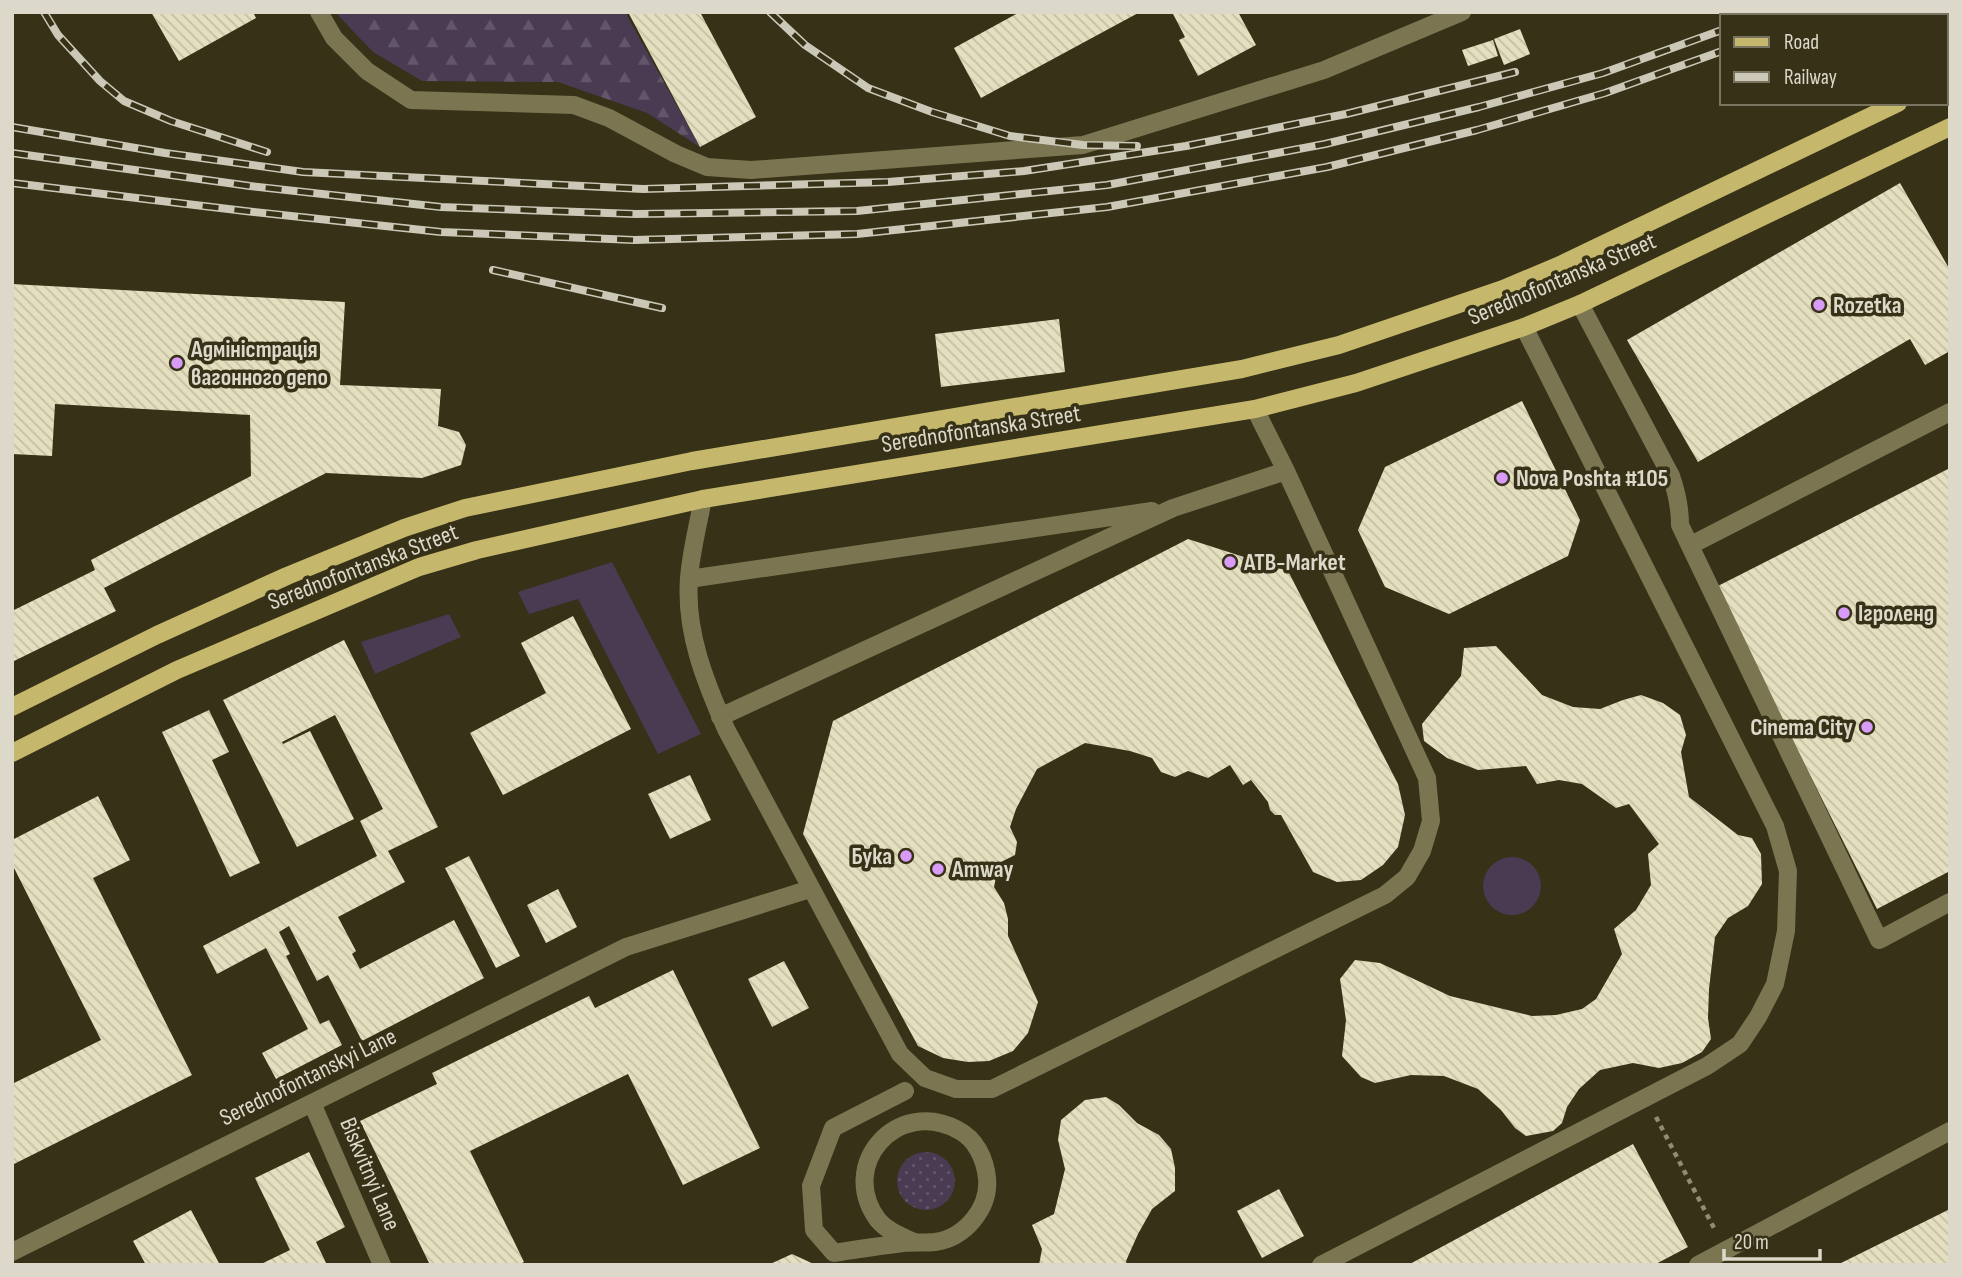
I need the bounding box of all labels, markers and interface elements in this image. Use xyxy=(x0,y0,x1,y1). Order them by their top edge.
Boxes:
legend xyxy=(1720,14,1948,105)
text: Road xyxy=(1784,30,1819,55)
text: Railway xyxy=(1784,65,1837,90)
street label: Serednofontanska Street xyxy=(1464,226,1660,332)
place label: Rozetka xyxy=(1833,291,1902,320)
marker: Rozetka xyxy=(1811,297,1827,313)
place label: Адміністрація вагонного депо xyxy=(190,335,328,392)
marker: Адміністрація вагонного депо xyxy=(169,355,185,371)
street label: Serednofontanska Street xyxy=(879,399,1083,459)
place label: Nova Poshta #105 xyxy=(1516,464,1668,493)
marker: Nova Poshta #105 xyxy=(1494,470,1510,486)
street label: Serednofontanska Street xyxy=(264,517,462,617)
place label: ATB-Market xyxy=(1243,548,1346,577)
marker: ATB-Market xyxy=(1222,554,1238,570)
place label: Ігроленд xyxy=(1858,599,1934,628)
marker: Ігроленд xyxy=(1836,605,1852,621)
place label: Cinema City xyxy=(1750,713,1853,742)
marker: Cinema City xyxy=(1859,719,1875,735)
place label: Бука xyxy=(852,842,892,871)
marker: Бука xyxy=(898,848,914,864)
place label: Amway xyxy=(951,855,1013,884)
marker: Amway xyxy=(930,861,946,877)
street label: Serednofontanskyi Lane xyxy=(215,1022,401,1132)
street label: Biskvitnyi Lane xyxy=(333,1113,407,1235)
scale bar xyxy=(1724,1218,1820,1262)
text: 20 m xyxy=(1734,1230,1769,1255)

